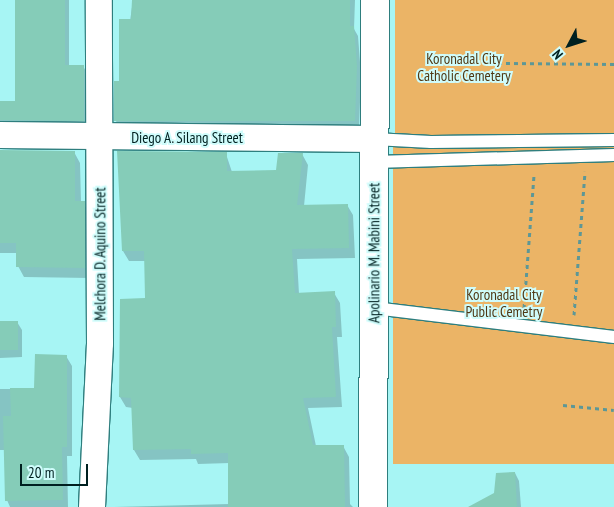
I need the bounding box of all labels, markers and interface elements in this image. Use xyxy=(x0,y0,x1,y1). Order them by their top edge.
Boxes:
north arrow xyxy=(544,20,594,70)
text: N xyxy=(548,46,567,63)
park label: Koronadal City Catholic Cemetery xyxy=(417,49,511,84)
street label: Diego A. Silang Street xyxy=(130,129,244,147)
street label: Apolinario M. Mabini Street xyxy=(365,182,383,324)
street label: Melchora D. Aquino Street xyxy=(91,187,109,321)
park label: Koronadal City Public Cemetry xyxy=(465,285,543,320)
scale bar xyxy=(22,454,90,486)
text: 20 m xyxy=(28,463,54,482)

